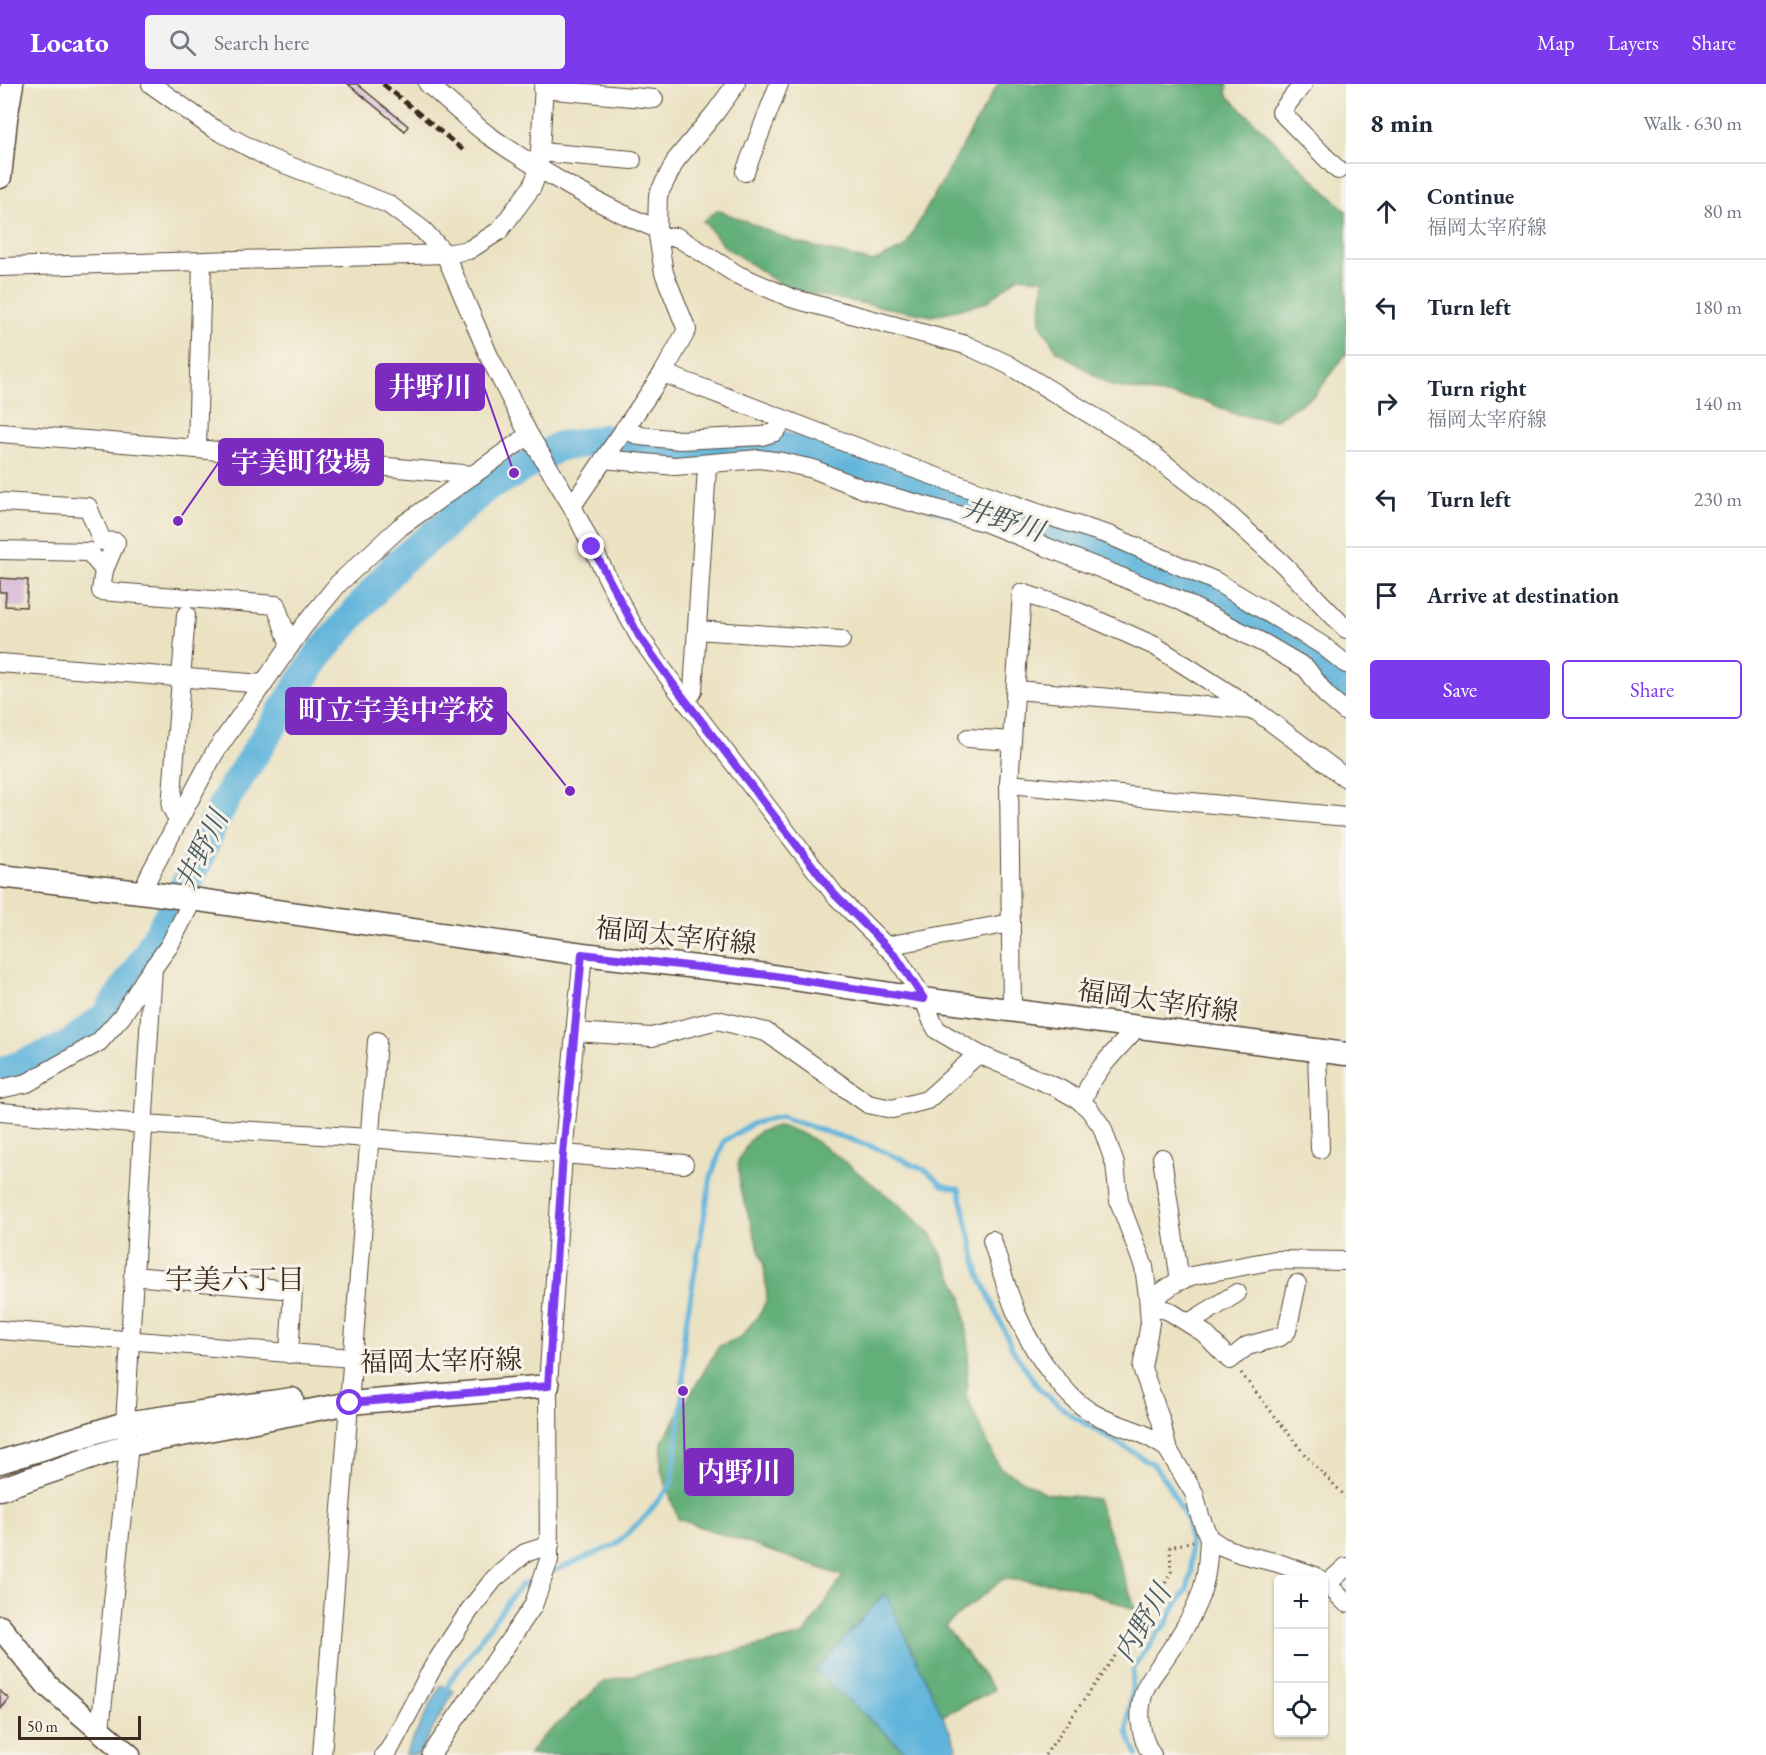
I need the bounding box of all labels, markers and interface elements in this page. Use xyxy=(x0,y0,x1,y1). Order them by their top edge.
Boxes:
search box xyxy=(145,15,565,69)
text: Locato xyxy=(30,24,109,60)
icon: search xyxy=(166,26,199,59)
text: Search here xyxy=(214,28,309,57)
text: Map xyxy=(1537,29,1575,56)
text: Layers xyxy=(1608,29,1659,56)
text: Share xyxy=(1692,29,1736,56)
text: 8 min xyxy=(1370,106,1433,140)
text: Walk · 630 m xyxy=(1643,110,1742,136)
text: Continue xyxy=(1427,182,1514,211)
icon: ahead xyxy=(1370,195,1403,228)
text: 80 m xyxy=(1703,198,1742,224)
text: 福岡太宰府線 xyxy=(1427,214,1547,240)
icon: left xyxy=(1370,291,1403,324)
text: Turn left xyxy=(1427,293,1511,322)
text: 180 m xyxy=(1694,294,1742,320)
callout: 井野川 xyxy=(376,364,484,410)
text: 井野川 xyxy=(388,369,472,405)
text: Turn right xyxy=(1427,374,1526,403)
icon: right xyxy=(1370,387,1403,420)
text: 140 m xyxy=(1694,390,1742,416)
text: 福岡太宰府線 xyxy=(1427,406,1547,432)
callout: 宇美町役場 xyxy=(219,439,383,485)
text: 宇美町役場 xyxy=(231,444,371,480)
icon: left xyxy=(1370,483,1403,516)
text: Turn left xyxy=(1427,485,1511,514)
text: 230 m xyxy=(1694,486,1742,512)
water label: 井野川 xyxy=(957,489,1051,550)
route end xyxy=(578,533,604,559)
icon: arrive xyxy=(1370,579,1403,612)
text: Arrive at destination xyxy=(1427,581,1619,610)
button: Save xyxy=(1370,660,1550,719)
button: Share xyxy=(1562,660,1742,719)
callout: 町立宇美中学校 xyxy=(286,688,506,734)
text: 町立宇美中学校 xyxy=(298,692,494,728)
water label: 井野川 xyxy=(166,802,237,896)
street label: 福岡太宰府線 xyxy=(594,910,758,961)
street label: 福岡太宰府線 xyxy=(1075,972,1241,1029)
district label: 宇美六丁目 xyxy=(165,1261,305,1297)
street label: 福岡太宰府線 xyxy=(360,1342,522,1379)
route start xyxy=(336,1389,362,1415)
callout: 内野川 xyxy=(685,1449,793,1495)
text: 内野川 xyxy=(697,1454,781,1490)
water label: 内野川 xyxy=(1105,1575,1180,1668)
map controls xyxy=(1274,1575,1328,1737)
button: + xyxy=(1274,1575,1328,1629)
button: − xyxy=(1274,1629,1328,1683)
button: locate xyxy=(1274,1683,1328,1737)
scale bar xyxy=(18,1713,141,1740)
text: 50 m xyxy=(27,1716,58,1737)

